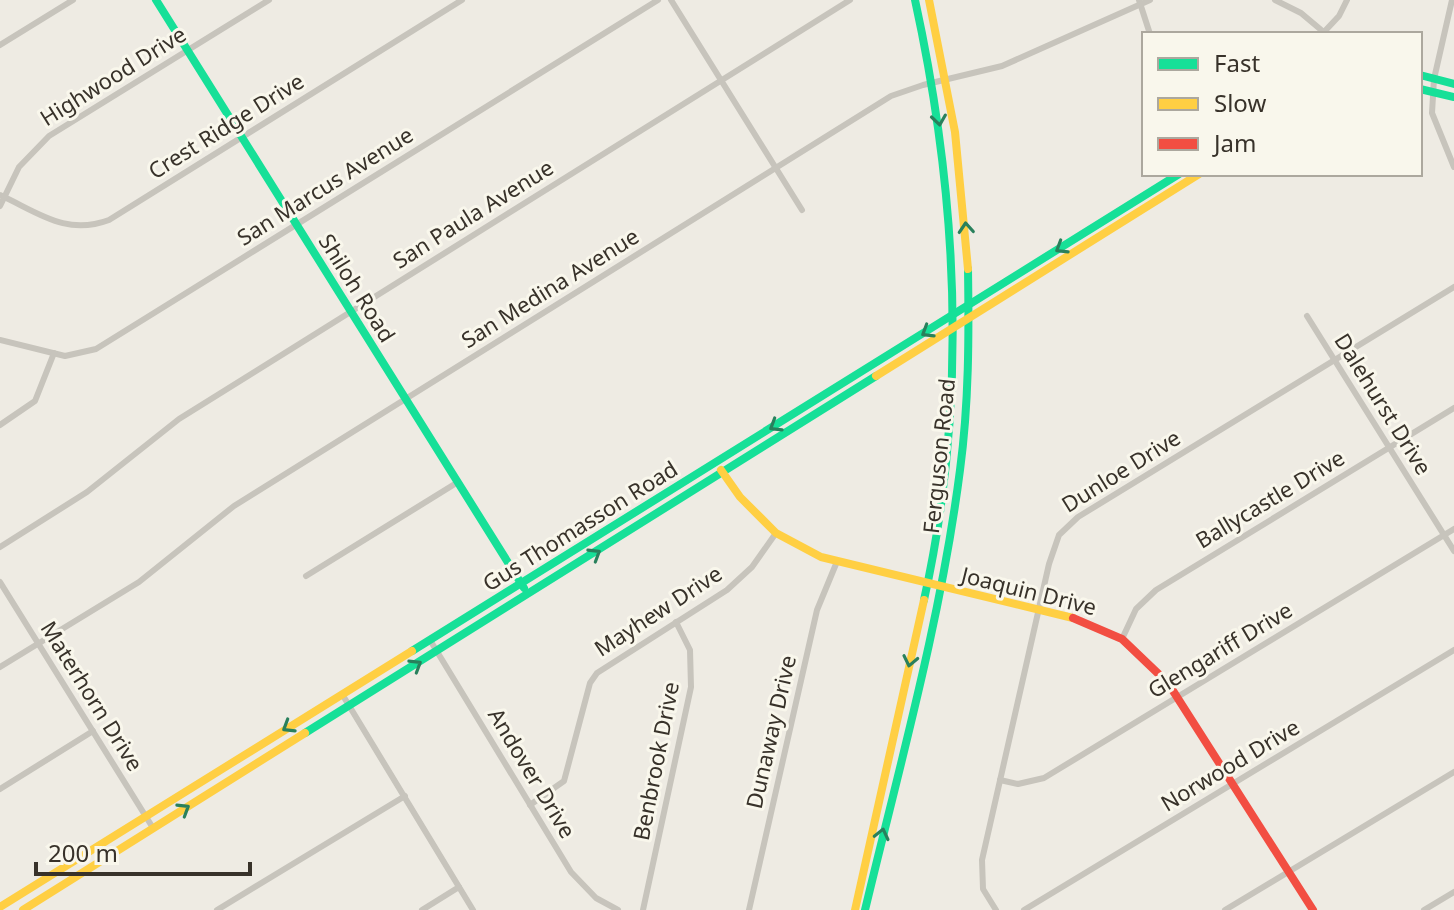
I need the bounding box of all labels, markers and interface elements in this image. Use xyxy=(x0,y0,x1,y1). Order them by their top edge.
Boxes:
street label: Highwood Drive xyxy=(34,18,191,132)
legend xyxy=(1142,32,1422,176)
text: Fast xyxy=(1214,46,1260,79)
street label: Crest Ridge Drive xyxy=(142,65,309,185)
text: Slow xyxy=(1214,86,1266,119)
one-way arrow xyxy=(931,114,948,127)
street label: San Marcus Avenue xyxy=(231,119,418,251)
text: Jam xyxy=(1212,126,1256,159)
street label: San Paula Avenue xyxy=(387,152,558,275)
street label: San Medina Avenue xyxy=(455,220,644,354)
one-way arrow xyxy=(957,221,974,234)
street label: Shiloh Road xyxy=(313,228,403,347)
one-way arrow xyxy=(1056,238,1070,253)
one-way arrow xyxy=(921,322,936,337)
street label: Dalehurst Drive xyxy=(1328,327,1439,480)
street label: Ferguson Road xyxy=(915,377,961,535)
one-way arrow xyxy=(769,416,784,432)
street label: Dunloe Drive xyxy=(1055,422,1186,519)
street label: Ballycastle Drive xyxy=(1189,442,1350,554)
street label: Gus Thomasson Road xyxy=(476,453,683,597)
one-way arrow xyxy=(586,548,601,564)
street label: Mayhew Drive xyxy=(588,558,727,663)
street label: Joaquin Drive xyxy=(957,558,1100,621)
street label: Glengariff Drive xyxy=(1142,594,1297,704)
street label: Materhorn Drive xyxy=(35,615,151,776)
street label: Dunaway Drive xyxy=(738,652,802,811)
one-way arrow xyxy=(902,654,919,667)
one-way arrow xyxy=(407,659,422,675)
street label: Benbrook Drive xyxy=(625,679,685,843)
street label: Andover Drive xyxy=(482,702,584,843)
street label: Norwood Drive xyxy=(1155,711,1304,817)
one-way arrow xyxy=(282,718,297,733)
one-way arrow xyxy=(175,804,190,819)
scale bar xyxy=(36,826,250,876)
one-way arrow xyxy=(873,828,890,841)
text: 200 m xyxy=(48,836,118,869)

